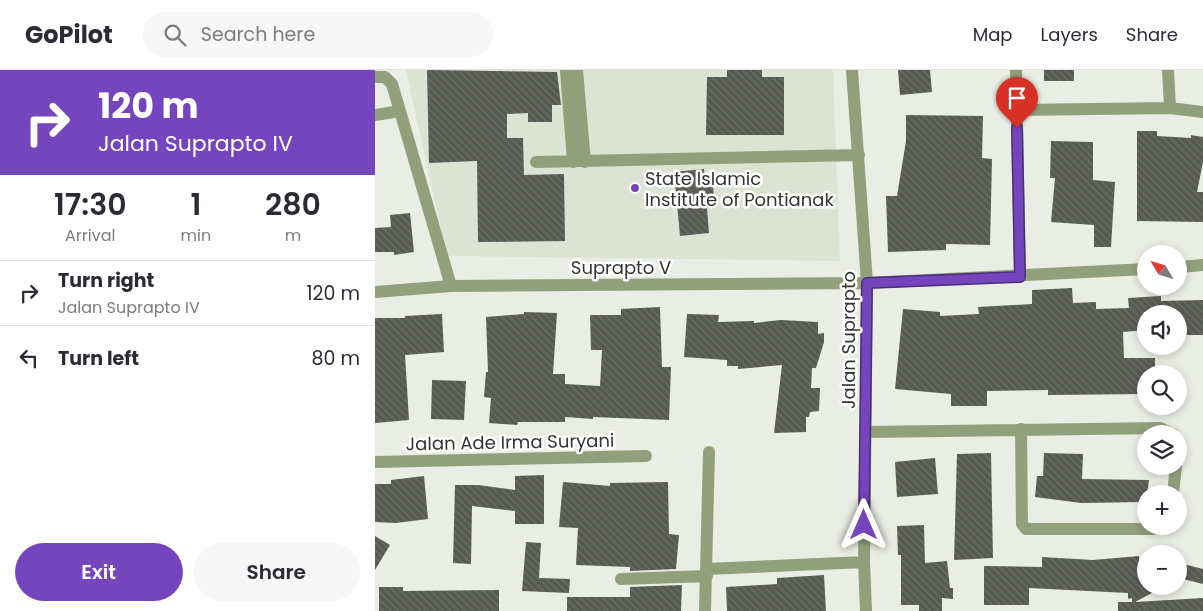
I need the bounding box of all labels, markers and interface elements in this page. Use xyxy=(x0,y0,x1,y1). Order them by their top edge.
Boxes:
search box xyxy=(143,12,493,57)
text: GoPilot xyxy=(25,18,113,51)
icon: search xyxy=(161,21,189,49)
text: Search here xyxy=(201,21,315,48)
text: Map xyxy=(973,22,1013,47)
text: Layers xyxy=(1041,22,1098,47)
text: Share xyxy=(1126,22,1178,47)
pin xyxy=(996,77,1038,128)
text: 120 m xyxy=(98,81,198,130)
icon: arrive xyxy=(1003,84,1031,112)
icon: right xyxy=(15,90,80,155)
text: Jalan Suprapto IV xyxy=(98,128,293,159)
place label: State Islamic Institute of Pontianak xyxy=(645,166,834,212)
marker: State Islamic Institute of Pontianak xyxy=(629,182,641,194)
text: 17:30 xyxy=(54,183,127,226)
text: 1 xyxy=(190,183,201,226)
text: 280 xyxy=(265,183,321,226)
text: Arrival xyxy=(65,224,115,247)
text: min xyxy=(180,224,211,247)
text: m xyxy=(285,224,301,247)
north arrow xyxy=(1137,245,1187,295)
map controls xyxy=(1137,245,1187,595)
street label: Suprapto V xyxy=(571,255,671,280)
text: Turn right xyxy=(58,267,154,294)
street label: Jalan Suprapto xyxy=(836,271,861,409)
icon: right xyxy=(15,279,43,307)
text: 120 m xyxy=(306,280,360,307)
text: Jalan Suprapto IV xyxy=(58,296,200,319)
button: sound xyxy=(1137,305,1187,355)
icon: left xyxy=(15,344,43,372)
text: Turn left xyxy=(58,345,139,372)
text: 80 m xyxy=(311,345,360,372)
button: search xyxy=(1137,365,1187,415)
button: layers xyxy=(1137,425,1187,475)
street label: Jalan Ade Irma Suryani xyxy=(405,428,615,456)
button: + xyxy=(1137,485,1187,535)
position arrow xyxy=(837,498,889,550)
button: Exit xyxy=(15,543,183,601)
button: Share xyxy=(193,543,360,601)
button: − xyxy=(1137,545,1187,595)

